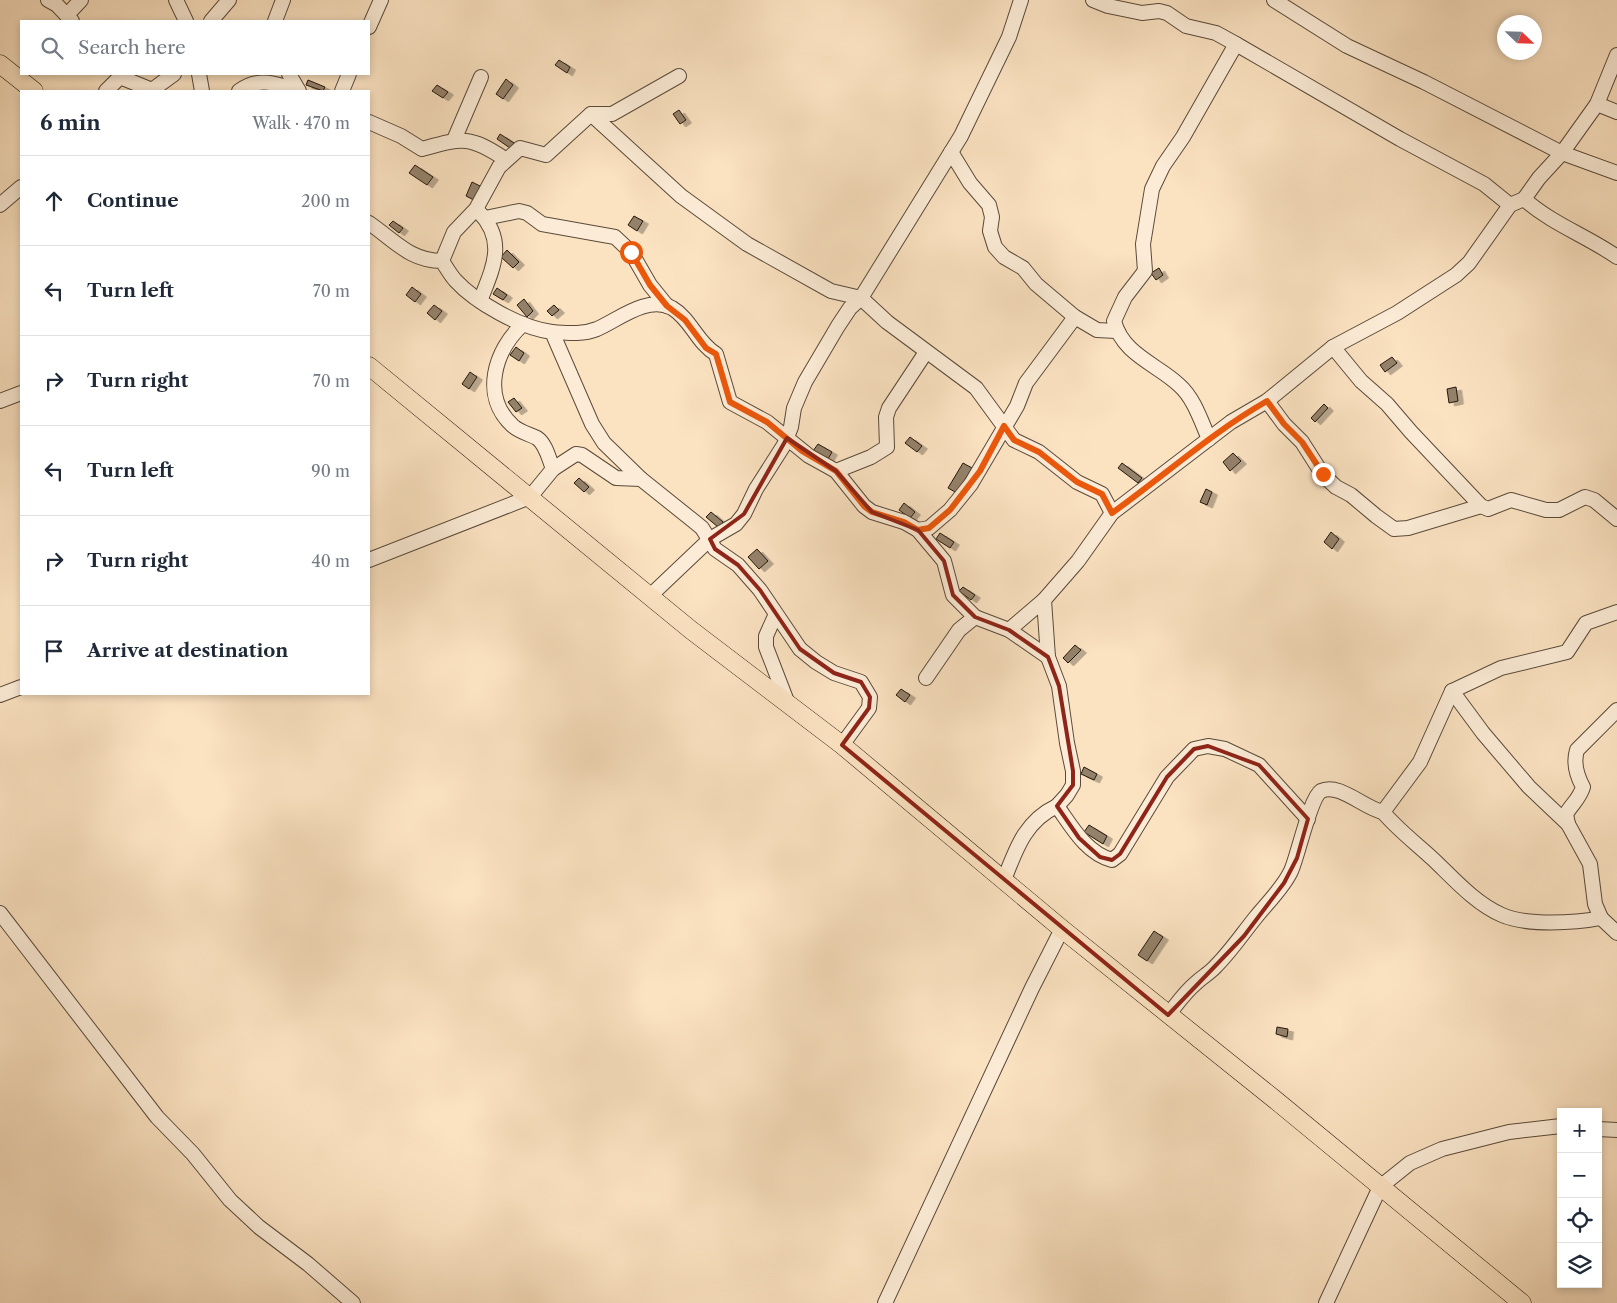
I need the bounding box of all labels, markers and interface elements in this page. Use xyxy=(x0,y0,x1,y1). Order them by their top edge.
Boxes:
north arrow xyxy=(1497,15,1542,60)
search box xyxy=(20,20,370,75)
icon: search xyxy=(38,34,66,62)
text: Search here xyxy=(78,36,186,59)
text: 6 min xyxy=(40,110,101,135)
text: Walk · 470 m xyxy=(252,113,350,133)
icon: ahead xyxy=(40,187,68,215)
text: Continue xyxy=(87,189,179,212)
text: 200 m xyxy=(301,191,350,211)
route start xyxy=(620,241,643,264)
icon: left xyxy=(40,277,68,305)
text: Turn left xyxy=(87,279,174,302)
text: 70 m xyxy=(313,281,350,301)
icon: right xyxy=(40,367,68,395)
text: Turn right xyxy=(87,369,188,392)
text: 70 m xyxy=(313,371,350,391)
icon: left xyxy=(40,457,68,485)
text: Turn left xyxy=(87,459,174,482)
text: 90 m xyxy=(311,461,350,481)
route end xyxy=(1312,463,1335,486)
icon: right xyxy=(40,547,68,575)
text: Turn right xyxy=(87,549,188,572)
text: 40 m xyxy=(311,551,350,571)
icon: arrive xyxy=(40,637,68,665)
text: Arrive at destination xyxy=(87,639,288,662)
map controls xyxy=(1557,1108,1602,1288)
button: + xyxy=(1557,1108,1602,1153)
button: − xyxy=(1557,1153,1602,1198)
button: locate xyxy=(1557,1198,1602,1243)
button: layers xyxy=(1557,1243,1602,1288)

